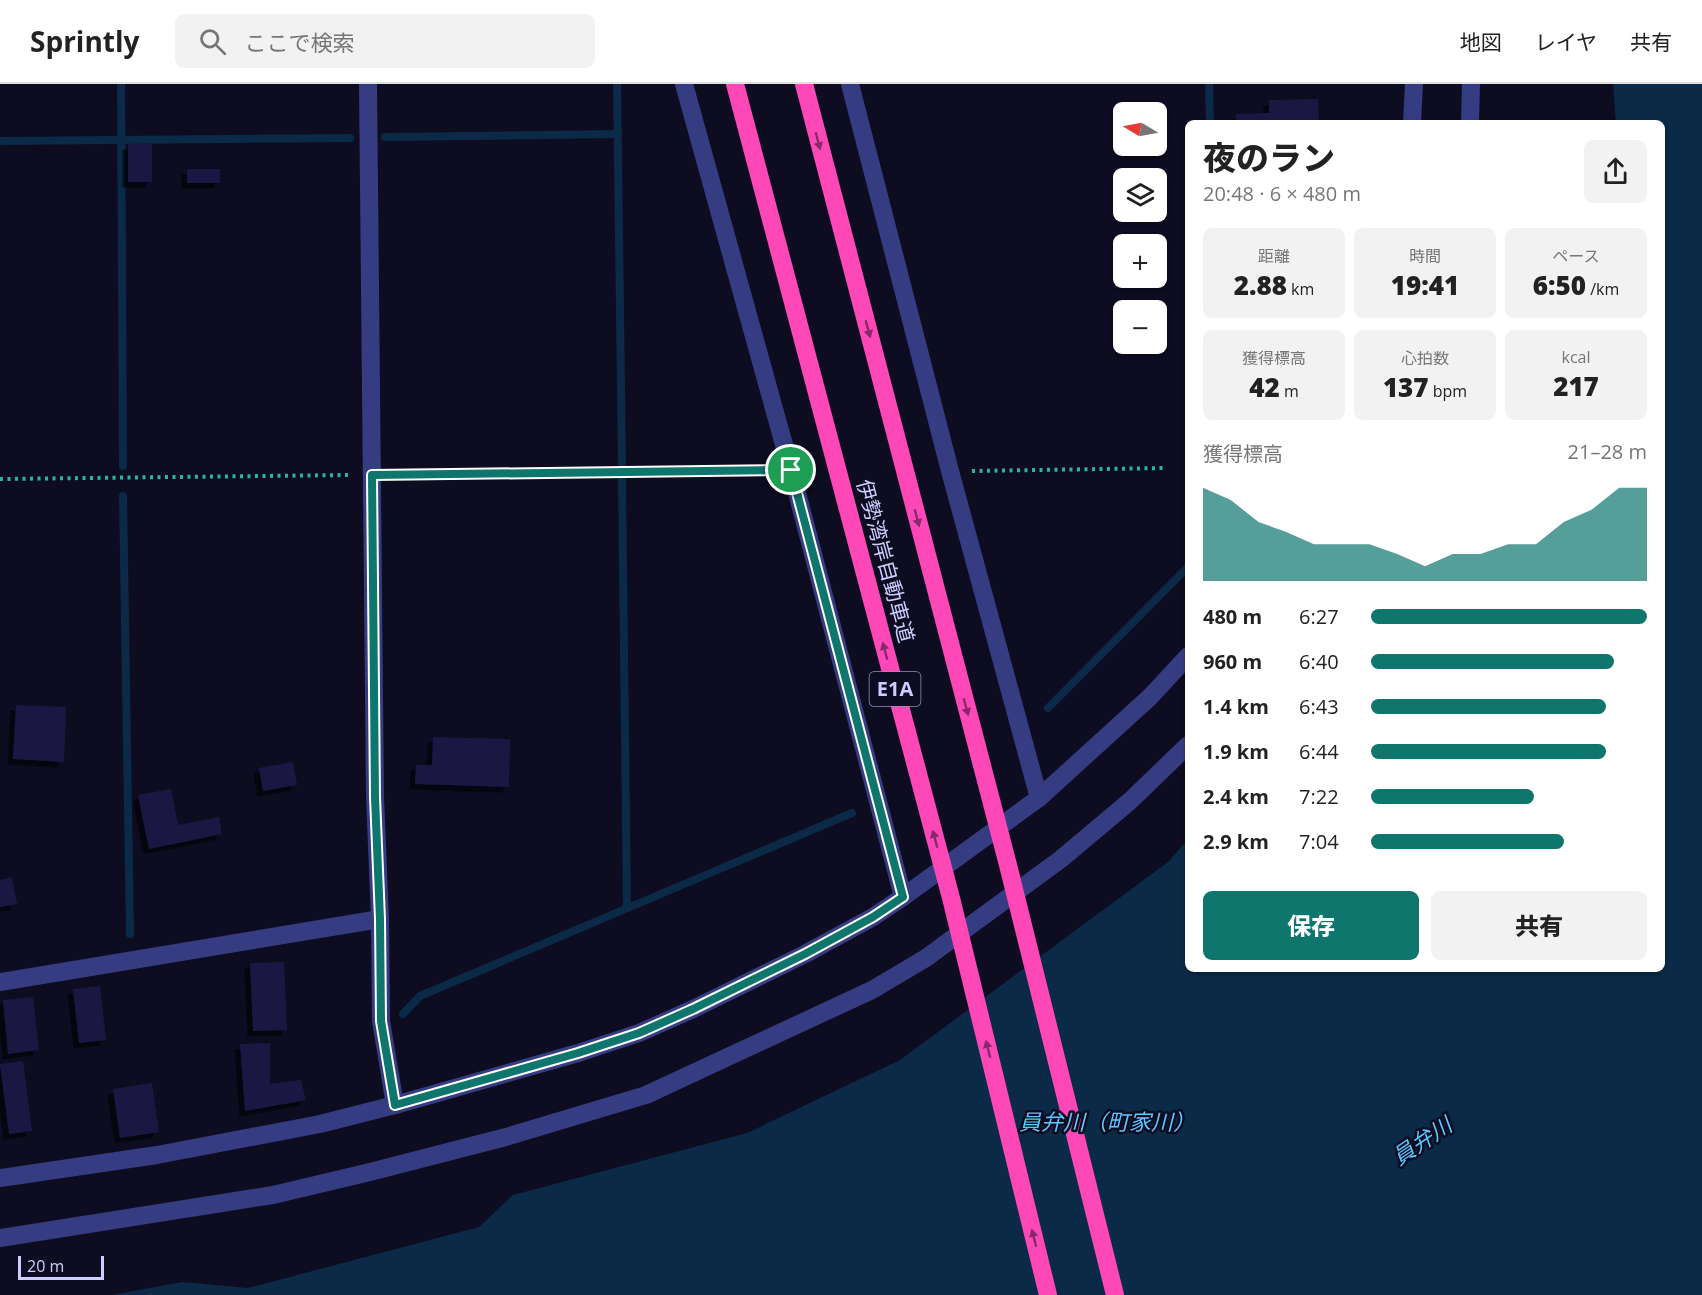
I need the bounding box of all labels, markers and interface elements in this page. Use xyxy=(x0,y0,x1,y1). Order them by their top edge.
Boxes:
search box xyxy=(175,14,595,68)
text: Sprintly xyxy=(30,22,139,60)
icon: search xyxy=(196,25,229,58)
text: ここで検索 xyxy=(244,27,354,57)
text: 地図 xyxy=(1460,28,1502,56)
text: レイヤ xyxy=(1535,28,1597,56)
text: 共有 xyxy=(1630,28,1672,56)
north arrow xyxy=(1113,102,1167,156)
map controls xyxy=(1113,102,1167,354)
one-way arrow xyxy=(814,131,824,150)
text: 夜のラン xyxy=(1203,135,1335,180)
button: share xyxy=(1584,140,1647,203)
button: layers xyxy=(1113,168,1167,222)
text: 20:48 · 6 × 480 m xyxy=(1203,180,1361,207)
button: + xyxy=(1113,234,1167,288)
text: 距離 xyxy=(1258,245,1290,267)
text: 時間 xyxy=(1409,245,1441,267)
text: ペース xyxy=(1552,245,1600,267)
text: 2.88 xyxy=(1234,267,1287,303)
text: 19:41 xyxy=(1391,267,1459,303)
text: 6:50 xyxy=(1533,267,1586,303)
text: km xyxy=(1287,278,1314,300)
text: /km xyxy=(1586,278,1619,300)
button: − xyxy=(1113,300,1167,354)
one-way arrow xyxy=(863,320,873,338)
text: kcal xyxy=(1562,346,1591,368)
text: 獲得標高 xyxy=(1242,347,1306,369)
text: 心拍数 xyxy=(1401,347,1449,369)
text: 217 xyxy=(1553,368,1599,404)
text: 42 xyxy=(1249,369,1280,405)
text: 137 xyxy=(1383,369,1429,405)
text: m xyxy=(1280,380,1299,402)
text: bpm xyxy=(1429,380,1467,402)
text: 21–28 m xyxy=(1568,438,1647,465)
text: 獲得標高 xyxy=(1203,440,1283,467)
pin xyxy=(765,444,816,495)
icon: arrive xyxy=(774,453,807,486)
street label: 伊勢湾岸自動車道 xyxy=(851,476,921,646)
one-way arrow xyxy=(913,509,922,527)
text: 480 m xyxy=(1203,603,1262,630)
text: 6:27 xyxy=(1299,603,1339,630)
one-way arrow xyxy=(880,642,890,660)
text: 960 m xyxy=(1203,648,1262,675)
text: 6:40 xyxy=(1299,648,1339,675)
road number: E1A xyxy=(870,672,920,706)
text: 1.4 km xyxy=(1203,693,1269,720)
text: 6:43 xyxy=(1299,693,1339,720)
one-way arrow xyxy=(962,697,972,716)
text: 1.9 km xyxy=(1203,738,1269,765)
text: 6:44 xyxy=(1299,738,1339,765)
text: 2.4 km xyxy=(1203,783,1269,810)
text: 7:22 xyxy=(1299,783,1339,810)
text: 2.9 km xyxy=(1203,828,1269,855)
text: 7:04 xyxy=(1299,828,1339,855)
one-way arrow xyxy=(930,830,939,848)
button: 保存 xyxy=(1203,891,1419,960)
button: 共有 xyxy=(1431,891,1647,960)
one-way arrow xyxy=(982,1040,992,1058)
water label: 員弁川（町家川） xyxy=(1019,1106,1195,1136)
water label: 員弁川 xyxy=(1386,1108,1459,1171)
one-way arrow xyxy=(1029,1229,1039,1247)
scale bar xyxy=(18,1253,104,1280)
text: 20 m xyxy=(27,1255,64,1277)

